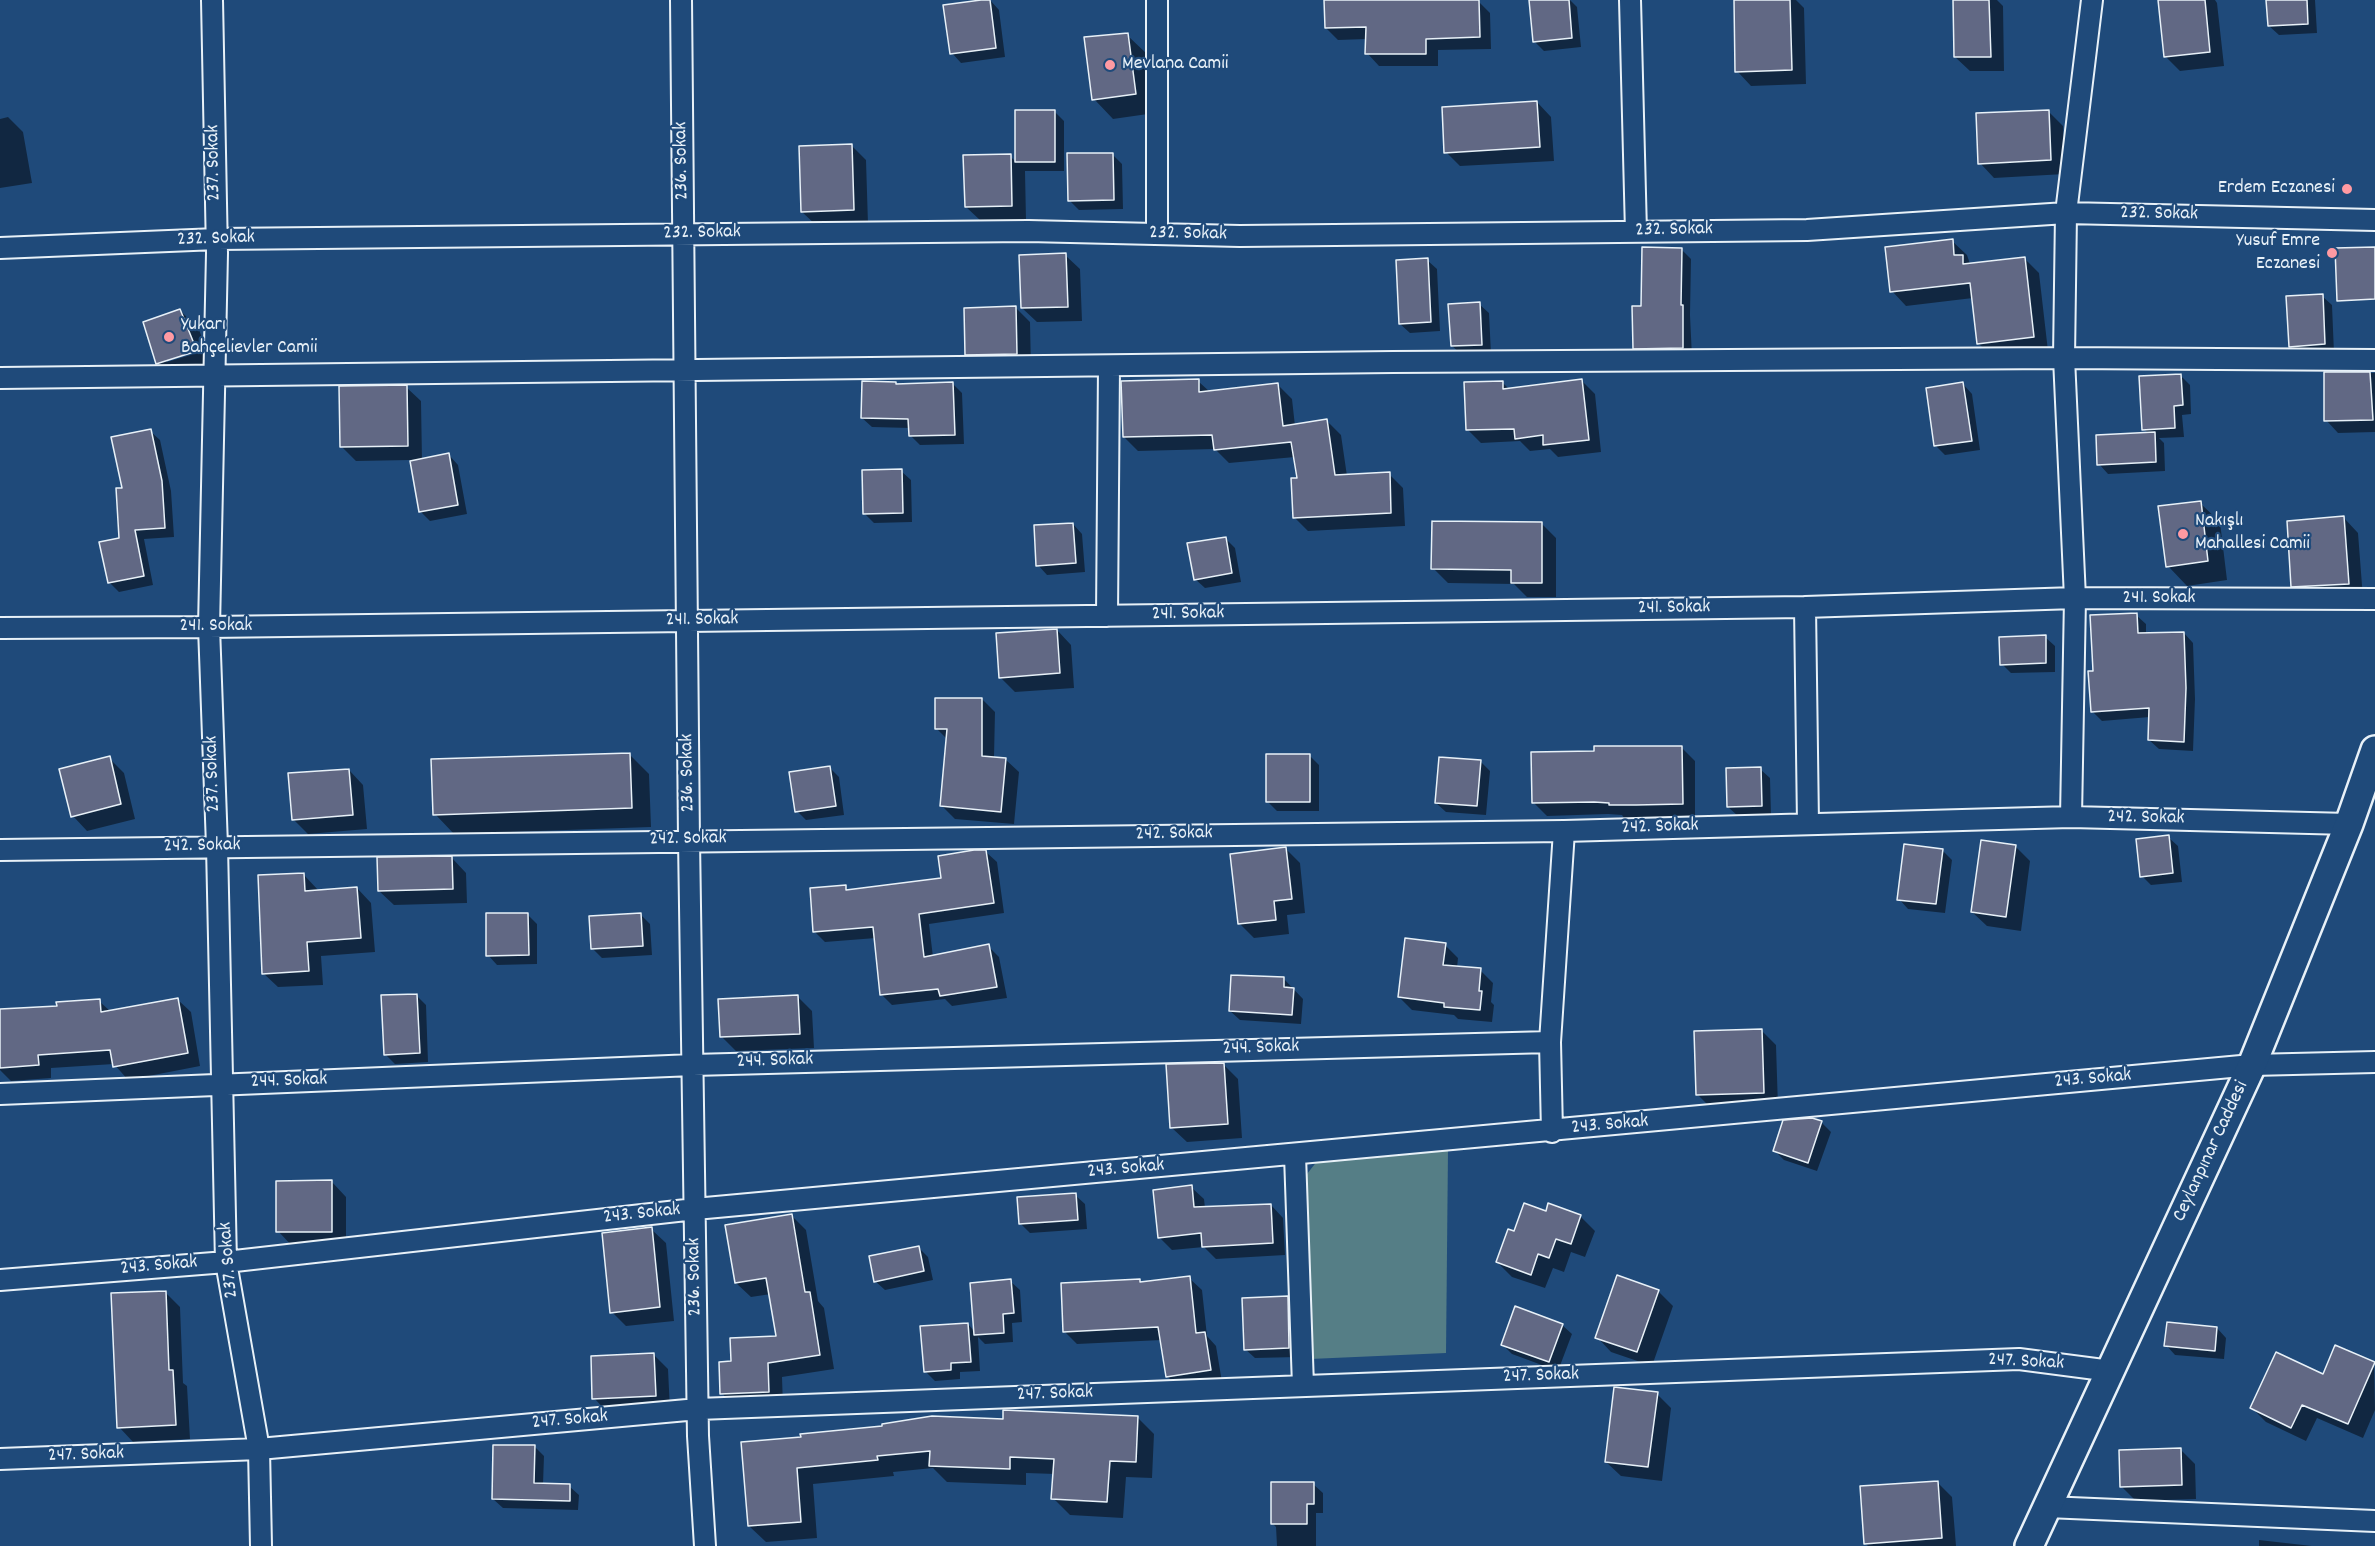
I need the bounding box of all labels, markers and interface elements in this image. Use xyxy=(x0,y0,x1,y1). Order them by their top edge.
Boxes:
place label: Mevlana Camii xyxy=(1122,53,1229,77)
marker: Mevlana Camii xyxy=(1103,58,1117,72)
street label: 236. Sokak xyxy=(670,121,696,201)
street label: 237. Sokak xyxy=(202,124,228,202)
place label: Erdem Eczanesi xyxy=(2218,177,2335,201)
marker: Erdem Eczanesi xyxy=(2340,182,2354,196)
street label: 232. Sokak xyxy=(2120,202,2198,228)
street label: 232. Sokak xyxy=(1635,218,1713,244)
street label: 232. Sokak xyxy=(663,221,741,247)
street label: 232. Sokak xyxy=(1149,222,1227,248)
street label: 232. Sokak xyxy=(177,227,255,253)
place label: Yusuf Emre Eczanesi xyxy=(2236,230,2320,277)
marker: Yusuf Emre Eczanesi xyxy=(2325,246,2339,260)
place label: Yukarı Bahçelievler Camii xyxy=(181,314,317,361)
marker: Yukarı Bahçelievler Camii xyxy=(162,330,176,344)
place label: Nakışlı Mahallesi Camii xyxy=(2195,510,2310,557)
marker: Nakışlı Mahallesi Camii xyxy=(2176,527,2190,541)
street label: 241. Sokak xyxy=(2123,587,2195,611)
street label: 241. Sokak xyxy=(1637,596,1711,622)
street label: 241. Sokak xyxy=(1151,602,1225,628)
street label: 241. Sokak xyxy=(665,608,739,634)
street label: 241. Sokak xyxy=(180,615,252,639)
street label: 236. Sokak xyxy=(676,733,702,813)
street label: 237. Sokak xyxy=(201,735,227,813)
street label: 242. Sokak xyxy=(2107,806,2185,832)
street label: 242. Sokak xyxy=(1621,815,1699,841)
street label: 242. Sokak xyxy=(1135,822,1213,848)
street label: 242. Sokak xyxy=(649,827,727,853)
street label: 242. Sokak xyxy=(163,834,241,860)
street label: 244. Sokak xyxy=(1222,1036,1300,1062)
street label: 244. Sokak xyxy=(736,1049,814,1075)
street label: 243. Sokak xyxy=(2053,1065,2133,1095)
street label: 244. Sokak xyxy=(250,1069,328,1095)
street label: Ceylanpınar Caddesi xyxy=(2169,1078,2255,1226)
street label: 243. Sokak xyxy=(1570,1111,1650,1141)
street label: 243. Sokak xyxy=(1086,1155,1166,1185)
street label: 243. Sokak xyxy=(602,1199,682,1231)
street label: 237. Sokak xyxy=(215,1221,245,1299)
street label: 236. Sokak xyxy=(683,1237,709,1317)
street label: 243. Sokak xyxy=(119,1252,199,1282)
street label: 247. Sokak xyxy=(1987,1349,2065,1377)
street label: 247. Sokak xyxy=(1503,1364,1579,1390)
street label: 247. Sokak xyxy=(1017,1382,1093,1408)
street label: 247. Sokak xyxy=(531,1406,609,1436)
street label: 247. Sokak xyxy=(48,1443,124,1469)

